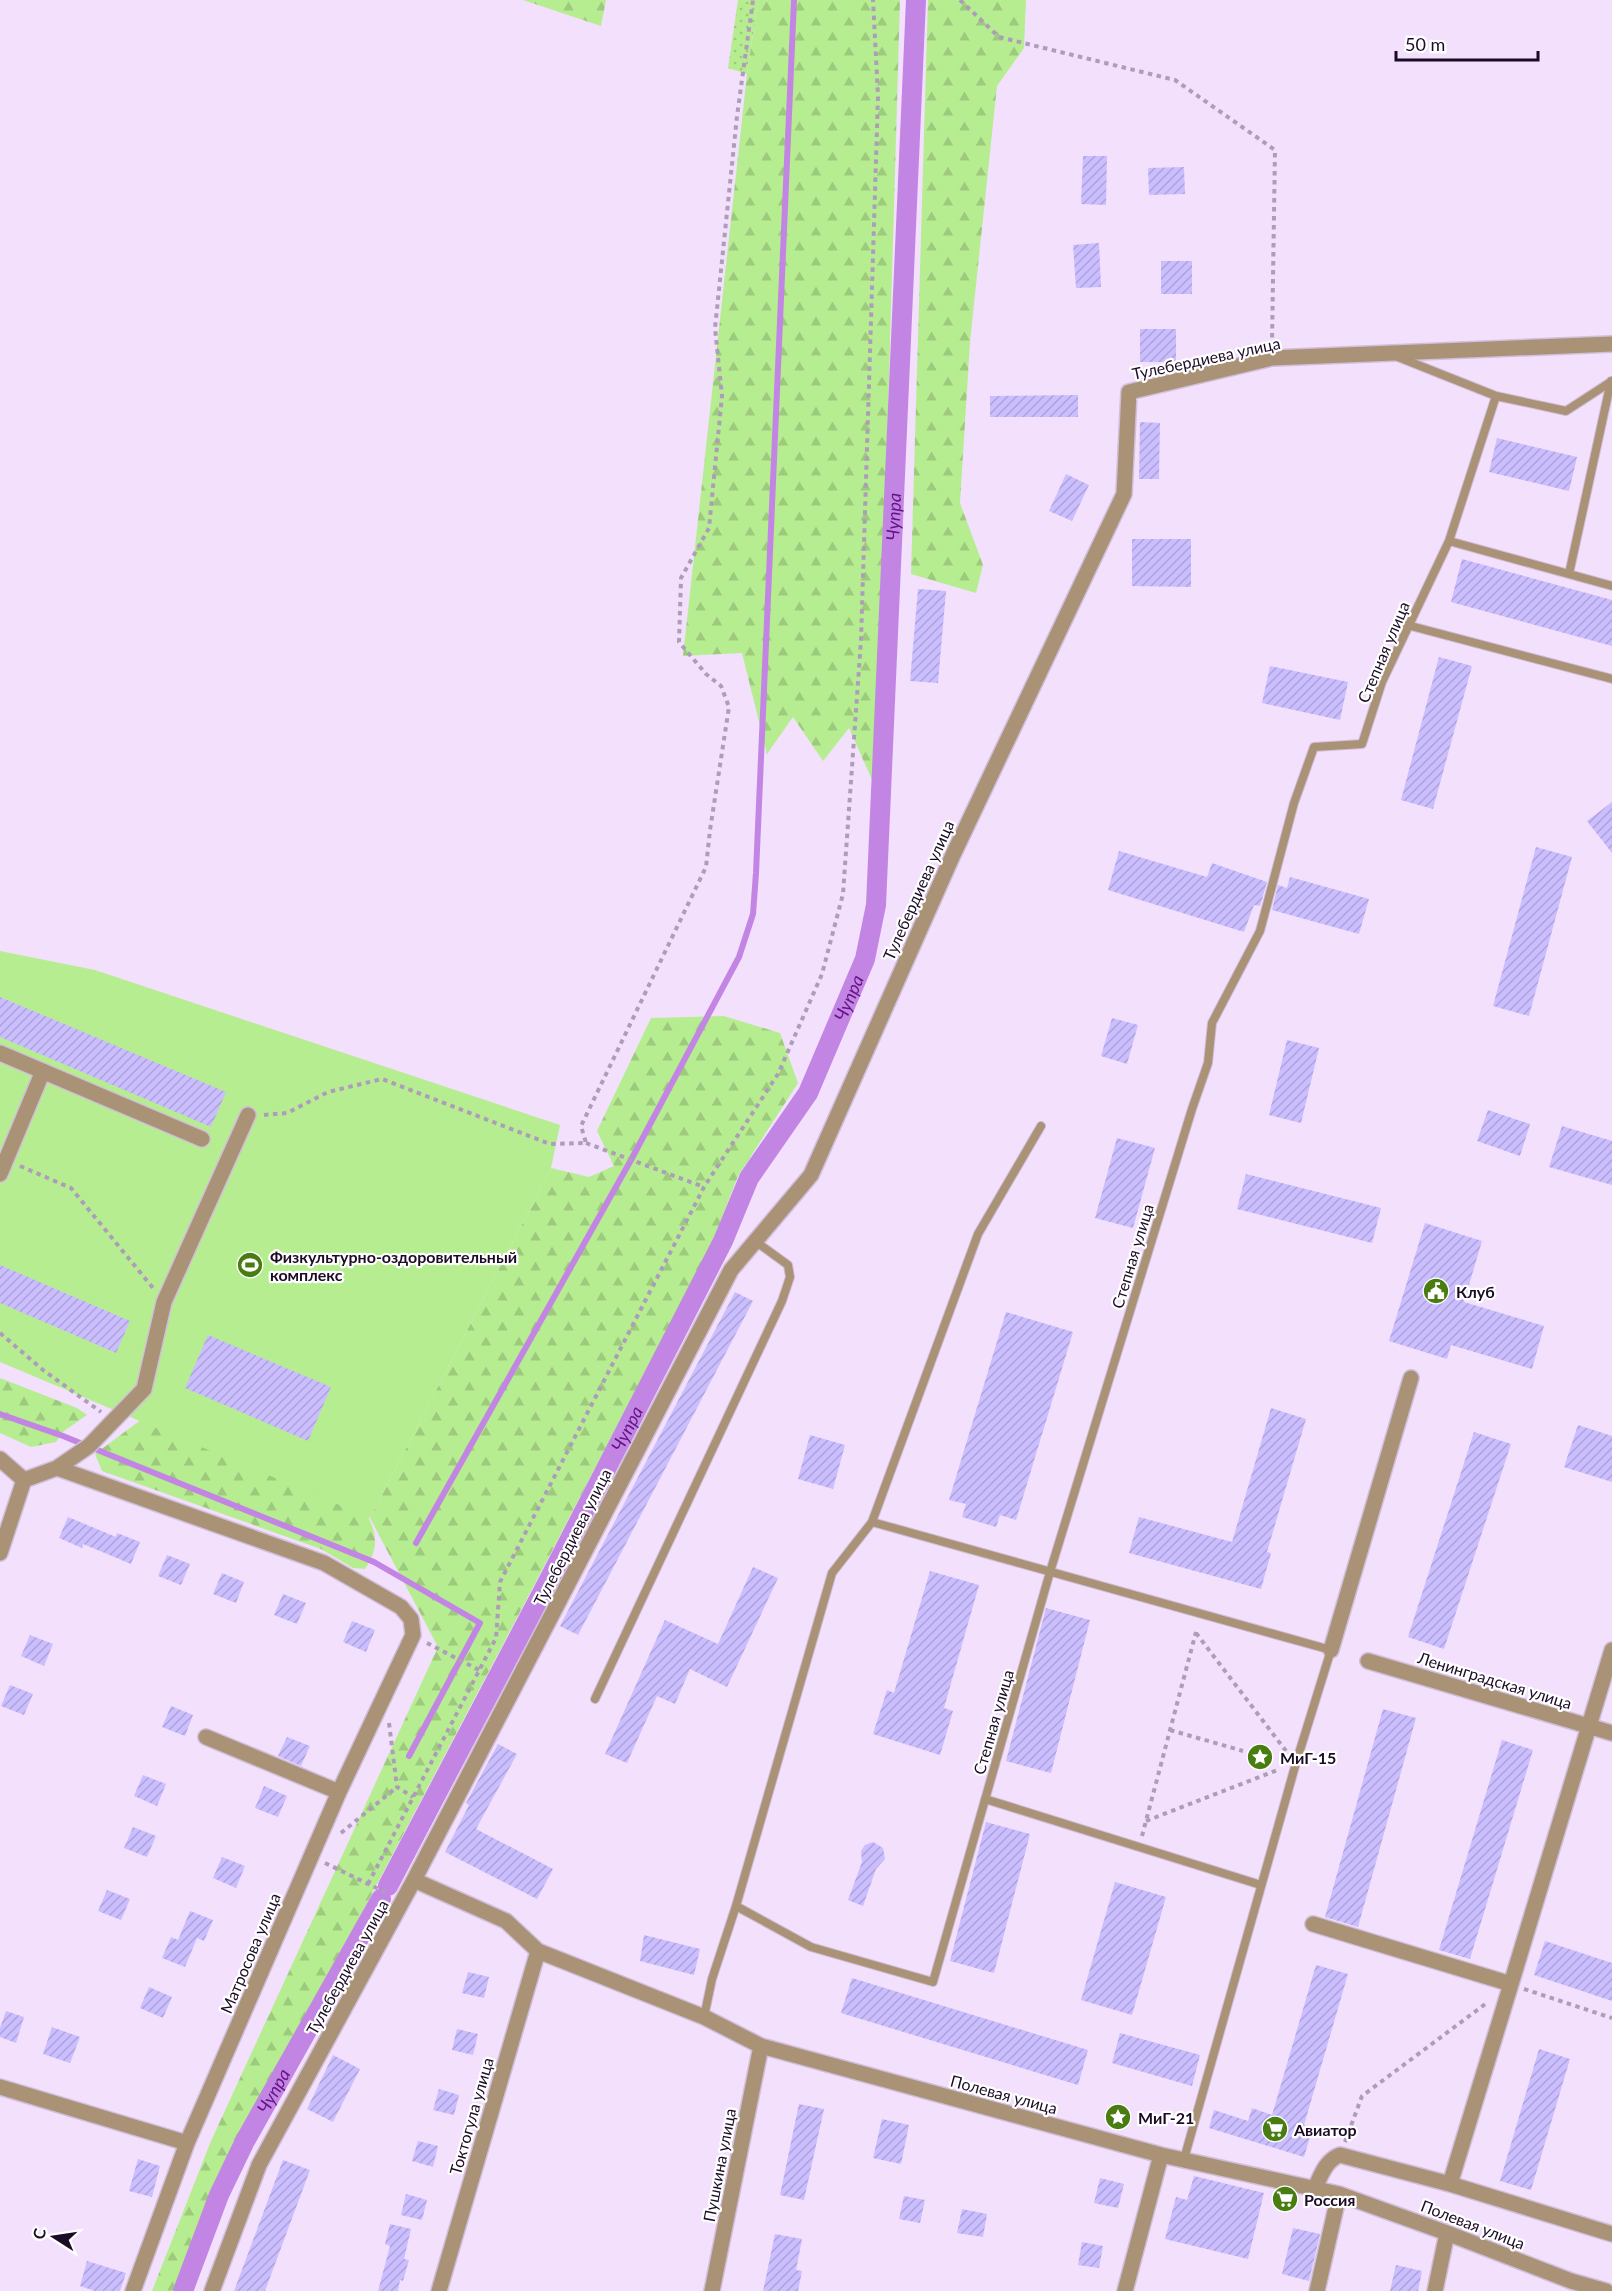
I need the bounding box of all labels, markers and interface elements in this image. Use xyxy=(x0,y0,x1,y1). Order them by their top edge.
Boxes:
scale bar xyxy=(1396,24,1538,62)
text: 50 m xyxy=(1405,33,1445,55)
street label: Тулебердиева улица xyxy=(1130,333,1282,383)
water label: Чупра xyxy=(881,492,905,541)
street label: Степная улица xyxy=(1353,598,1413,706)
street label: Тулебердиева улица xyxy=(879,817,957,963)
water label: Чупра xyxy=(829,971,868,1024)
street label: Степная улица xyxy=(1107,1201,1157,1311)
place label: Физкультурно-оздоровительный комплекс xyxy=(270,1247,517,1284)
sports icon: Физкультурно-оздоровительный комплекс xyxy=(235,1250,265,1280)
public building icon: Клуб xyxy=(1421,1276,1451,1306)
place label: Клуб xyxy=(1456,1282,1495,1301)
water label: Чупра xyxy=(606,1402,647,1455)
street label: Тулебердиева улица xyxy=(529,1465,615,1609)
street label: Ленинградская улица xyxy=(1415,1647,1574,1712)
street label: Степная улица xyxy=(969,1667,1017,1777)
place icon: МиГ-15 xyxy=(1245,1742,1275,1772)
place label: МиГ-15 xyxy=(1280,1748,1336,1767)
street label: Матросова улица xyxy=(216,1890,284,2016)
street label: Тулебердиева улица xyxy=(302,1896,392,2038)
street label: Токтогула улица xyxy=(445,2055,497,2177)
water label: Чупра xyxy=(252,2065,294,2117)
street label: Полевая улица xyxy=(949,2071,1059,2117)
place icon: МиГ-21 xyxy=(1103,2102,1133,2132)
street label: Пушкина улица xyxy=(699,2107,739,2223)
place label: МиГ-21 xyxy=(1138,2108,1194,2127)
supermarket icon: Авиатор xyxy=(1260,2114,1290,2144)
place label: Авиатор xyxy=(1293,2120,1357,2139)
supermarket icon: Россия xyxy=(1270,2184,1300,2214)
place label: Россия xyxy=(1304,2190,1355,2209)
street label: Полевая улица xyxy=(1418,2195,1528,2253)
north arrow xyxy=(24,2207,84,2267)
text: С xyxy=(28,2226,49,2241)

